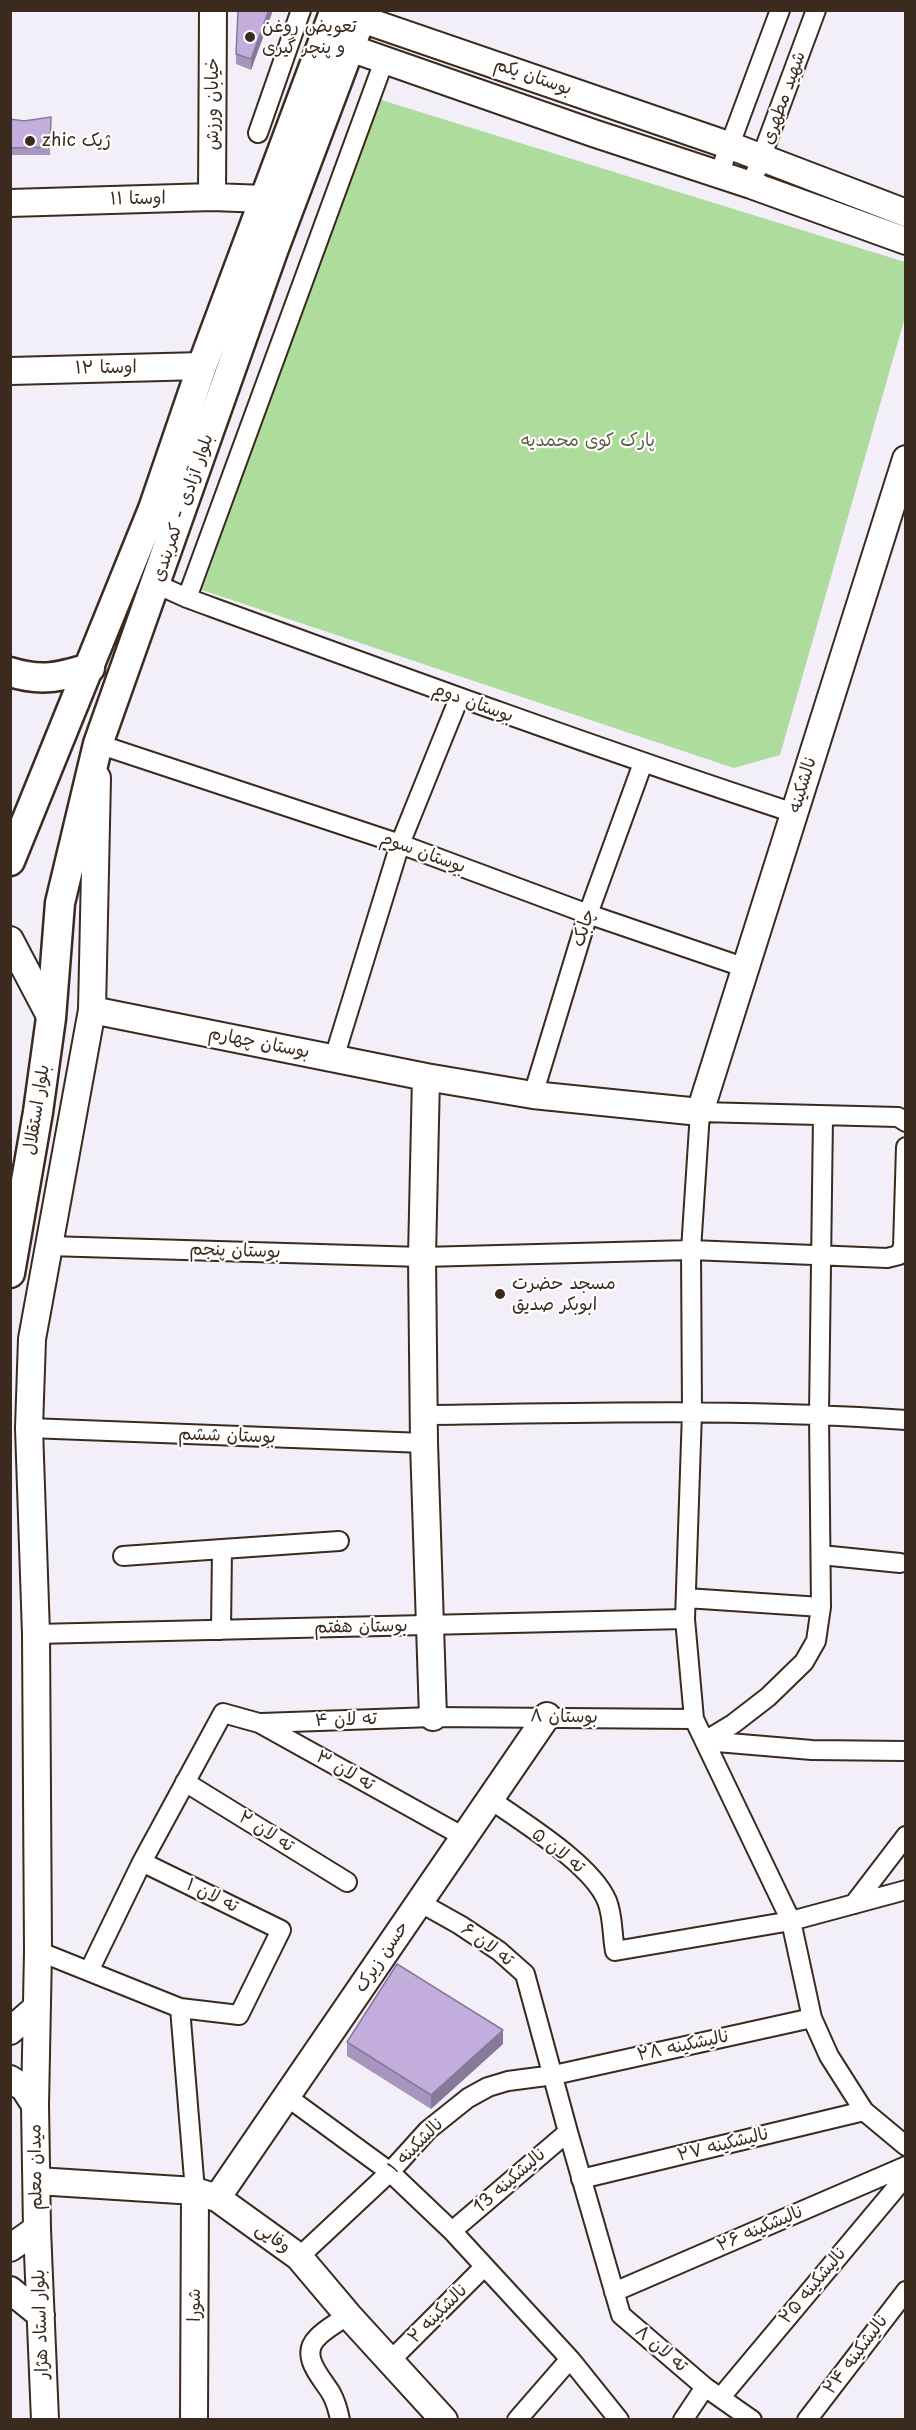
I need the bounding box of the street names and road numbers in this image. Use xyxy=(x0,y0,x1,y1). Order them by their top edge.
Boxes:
street label: شهید مطهری xyxy=(757,48,811,148)
street label: بوستان یکم xyxy=(491,54,575,100)
street label: خیابان ورزش xyxy=(202,58,224,150)
street label: اوستا ۱۱ xyxy=(110,188,166,210)
street label: اوستا ۱۲ xyxy=(75,357,137,379)
street label: بلوار آزادی - کمربندی xyxy=(148,431,218,585)
street label: بوستان دوم xyxy=(430,678,516,728)
street label: نالشکینه xyxy=(784,755,822,815)
street label: بوستان سوم xyxy=(377,828,469,878)
street label: چابک xyxy=(568,906,600,950)
street label: بوستان چهارم xyxy=(207,1023,311,1063)
street label: بلوار استقلال xyxy=(19,1063,55,1157)
street label: بوستان پنجم xyxy=(189,1239,281,1263)
street label: بوستان ششم xyxy=(178,1424,276,1448)
street label: بوستان هفتم xyxy=(314,1615,408,1639)
street label: بوستان ۸ xyxy=(530,1706,598,1728)
street label: ته لان ۴ xyxy=(314,1708,378,1732)
street label: ته لان ۳ xyxy=(312,1746,378,1796)
street label: ته لان ۲ xyxy=(234,1807,298,1857)
street label: ته لان ۵ xyxy=(527,1824,589,1878)
street label: ته لان ۱ xyxy=(182,1874,242,1918)
street label: حسن زیرک xyxy=(350,1917,414,1997)
street label: ته لان ۶ xyxy=(456,1919,518,1971)
street label: نالیشکینه ۲۸ xyxy=(635,2026,731,2066)
street label: نالشکینه ۱ xyxy=(384,2114,448,2178)
street label: نالیشکینه ۲۷ xyxy=(675,2123,771,2167)
street label: میدان معلم xyxy=(24,2124,48,2210)
street label: نالیشکینه 13 xyxy=(470,2144,550,2218)
street label: نالیشکینه ۲۶ xyxy=(714,2201,806,2257)
street label: وفایی xyxy=(251,2218,295,2258)
street label: نالیشکینه ۲۵ xyxy=(775,2244,851,2328)
street label: بلوار استاد هژار xyxy=(28,2269,54,2379)
street label: نالشکینه ۲ xyxy=(404,2280,472,2348)
street label: شورا xyxy=(184,2288,206,2322)
street label: نالیشکینه ۲۴ xyxy=(819,2311,893,2399)
street label: ته لان ۸ xyxy=(631,2321,691,2377)

